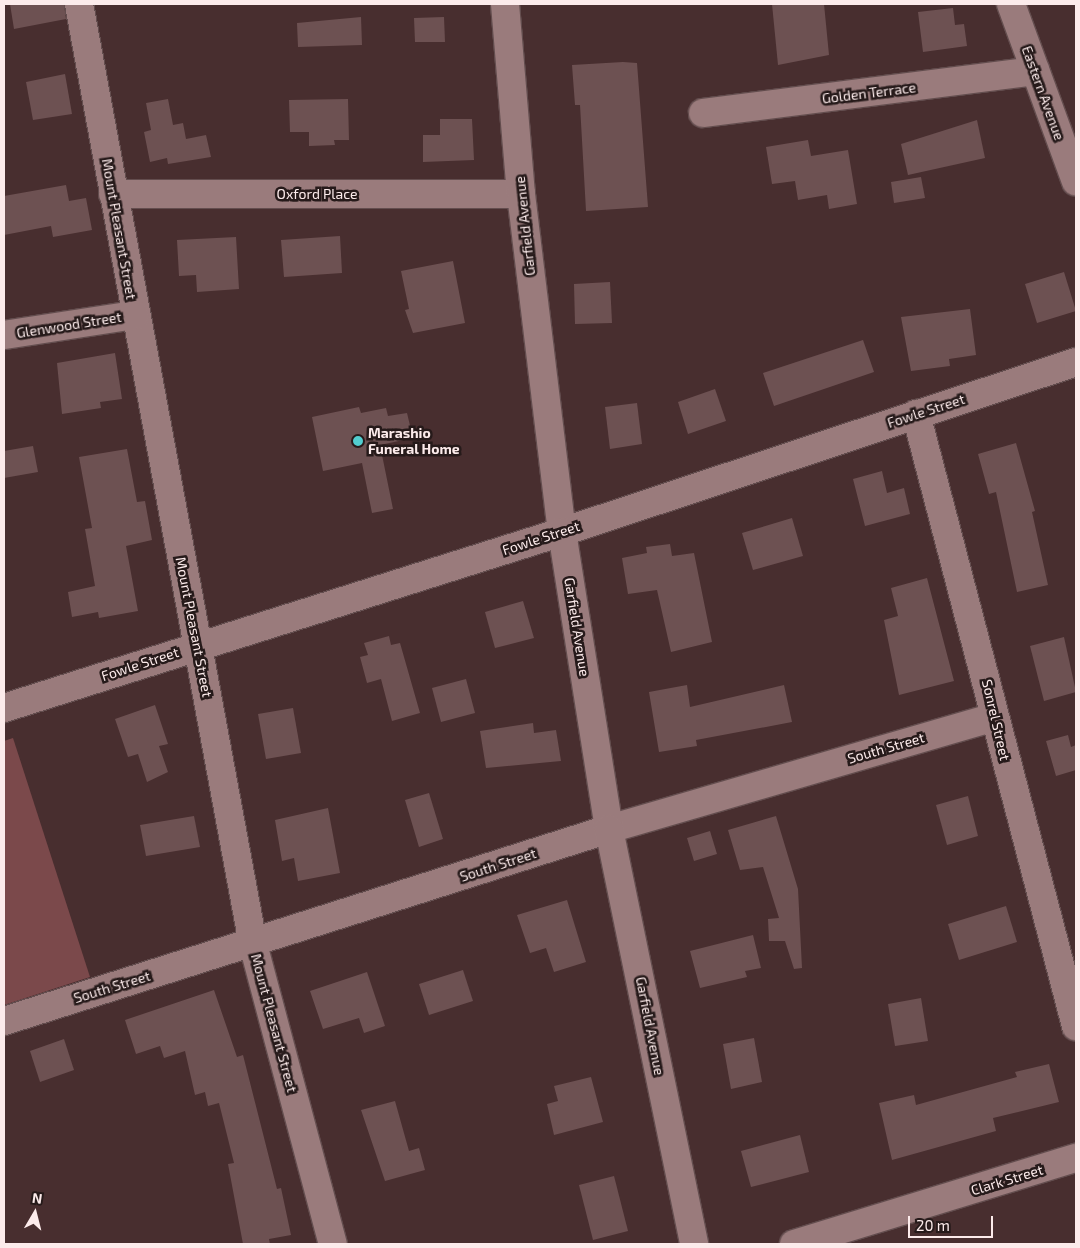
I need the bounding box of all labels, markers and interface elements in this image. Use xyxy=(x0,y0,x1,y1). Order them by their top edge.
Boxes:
street label: Eastern Avenue xyxy=(1018,43,1068,143)
street label: Golden Terrace xyxy=(821,79,917,107)
street label: Mount Pleasant Street xyxy=(98,157,140,301)
street label: Garfield Avenue xyxy=(511,175,539,277)
street label: Oxford Place xyxy=(277,186,357,202)
street label: Glenwood Street xyxy=(15,308,123,342)
street label: Fowle Street xyxy=(885,391,967,431)
place label: Marashio Funeral Home xyxy=(368,425,460,458)
marker: Marashio Funeral Home xyxy=(352,435,364,447)
street label: Fowle Street xyxy=(500,518,582,558)
street label: Mount Pleasant Street xyxy=(172,555,216,699)
street label: Garfield Avenue xyxy=(561,576,593,678)
street label: Fowle Street xyxy=(99,644,181,684)
street label: Sonrel Street xyxy=(978,678,1014,762)
street label: South Street xyxy=(846,729,926,767)
street label: South Street xyxy=(458,845,538,885)
street label: Mount Pleasant Street xyxy=(247,952,301,1094)
street label: South Street xyxy=(72,967,152,1007)
street label: Garfield Avenue xyxy=(632,975,668,1077)
street label: Clark Street xyxy=(969,1161,1045,1199)
north arrow xyxy=(10,1188,60,1238)
text: N xyxy=(31,1189,43,1207)
scale bar xyxy=(910,1206,995,1238)
text: 20 m xyxy=(916,1216,950,1234)

